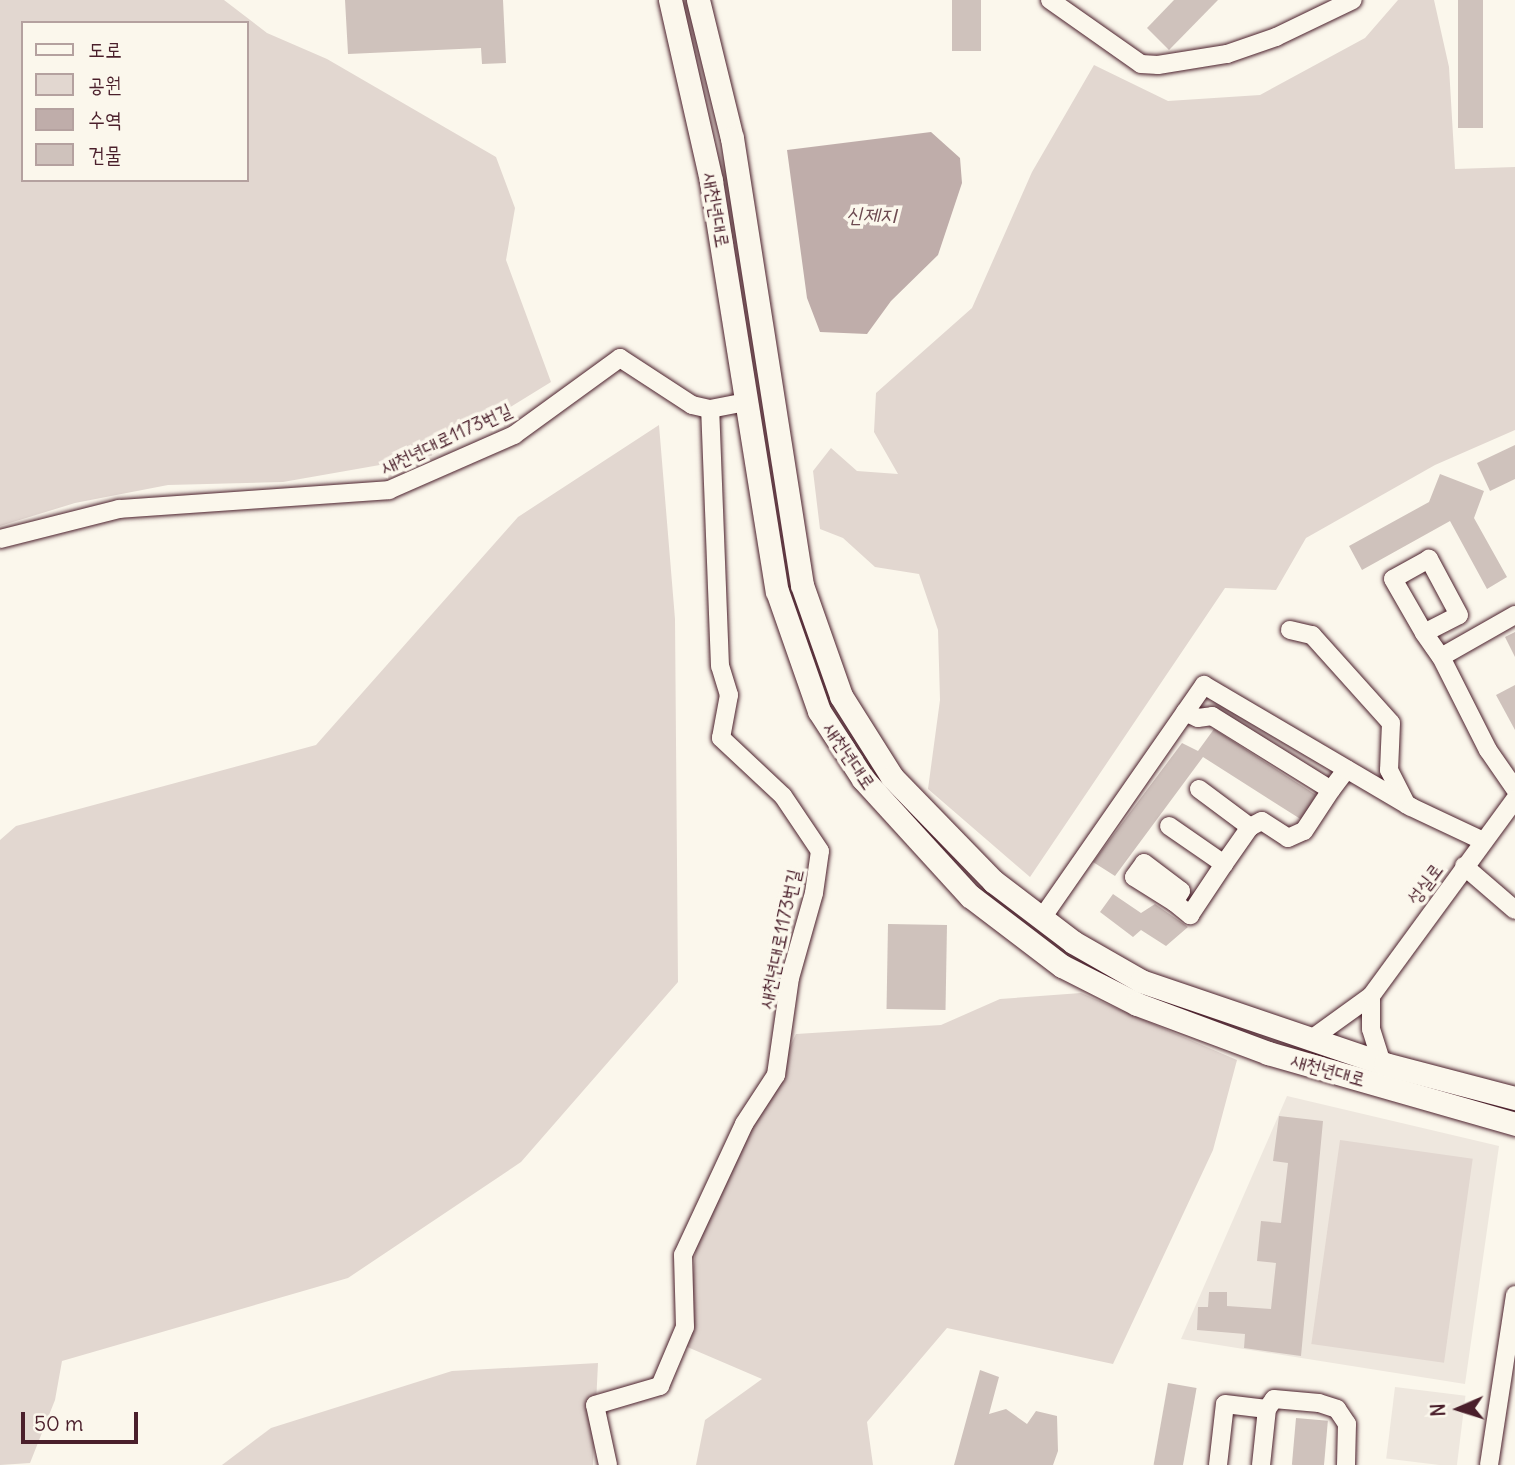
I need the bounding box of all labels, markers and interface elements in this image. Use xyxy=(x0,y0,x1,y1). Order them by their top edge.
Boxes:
legend xyxy=(21,21,248,182)
text: 도로 xyxy=(88,36,122,63)
text: 공원 xyxy=(88,71,122,98)
text: 수역 xyxy=(88,106,122,133)
text: 건물 xyxy=(88,141,122,168)
street label: 새천년대로 xyxy=(698,170,734,250)
water label: 신제지 xyxy=(846,202,896,228)
street label: 새천년대로1173번길 xyxy=(377,399,515,479)
street label: 새천년대로 xyxy=(818,718,880,794)
street label: 성실로 xyxy=(1402,859,1448,909)
street label: 새천년대로1173번길 xyxy=(754,867,806,1011)
street label: 새천년대로 xyxy=(1288,1049,1368,1091)
north arrow xyxy=(1424,1374,1494,1444)
scale bar xyxy=(24,1398,142,1442)
text: N xyxy=(1426,1403,1450,1417)
text: 50 m xyxy=(34,1410,83,1437)

